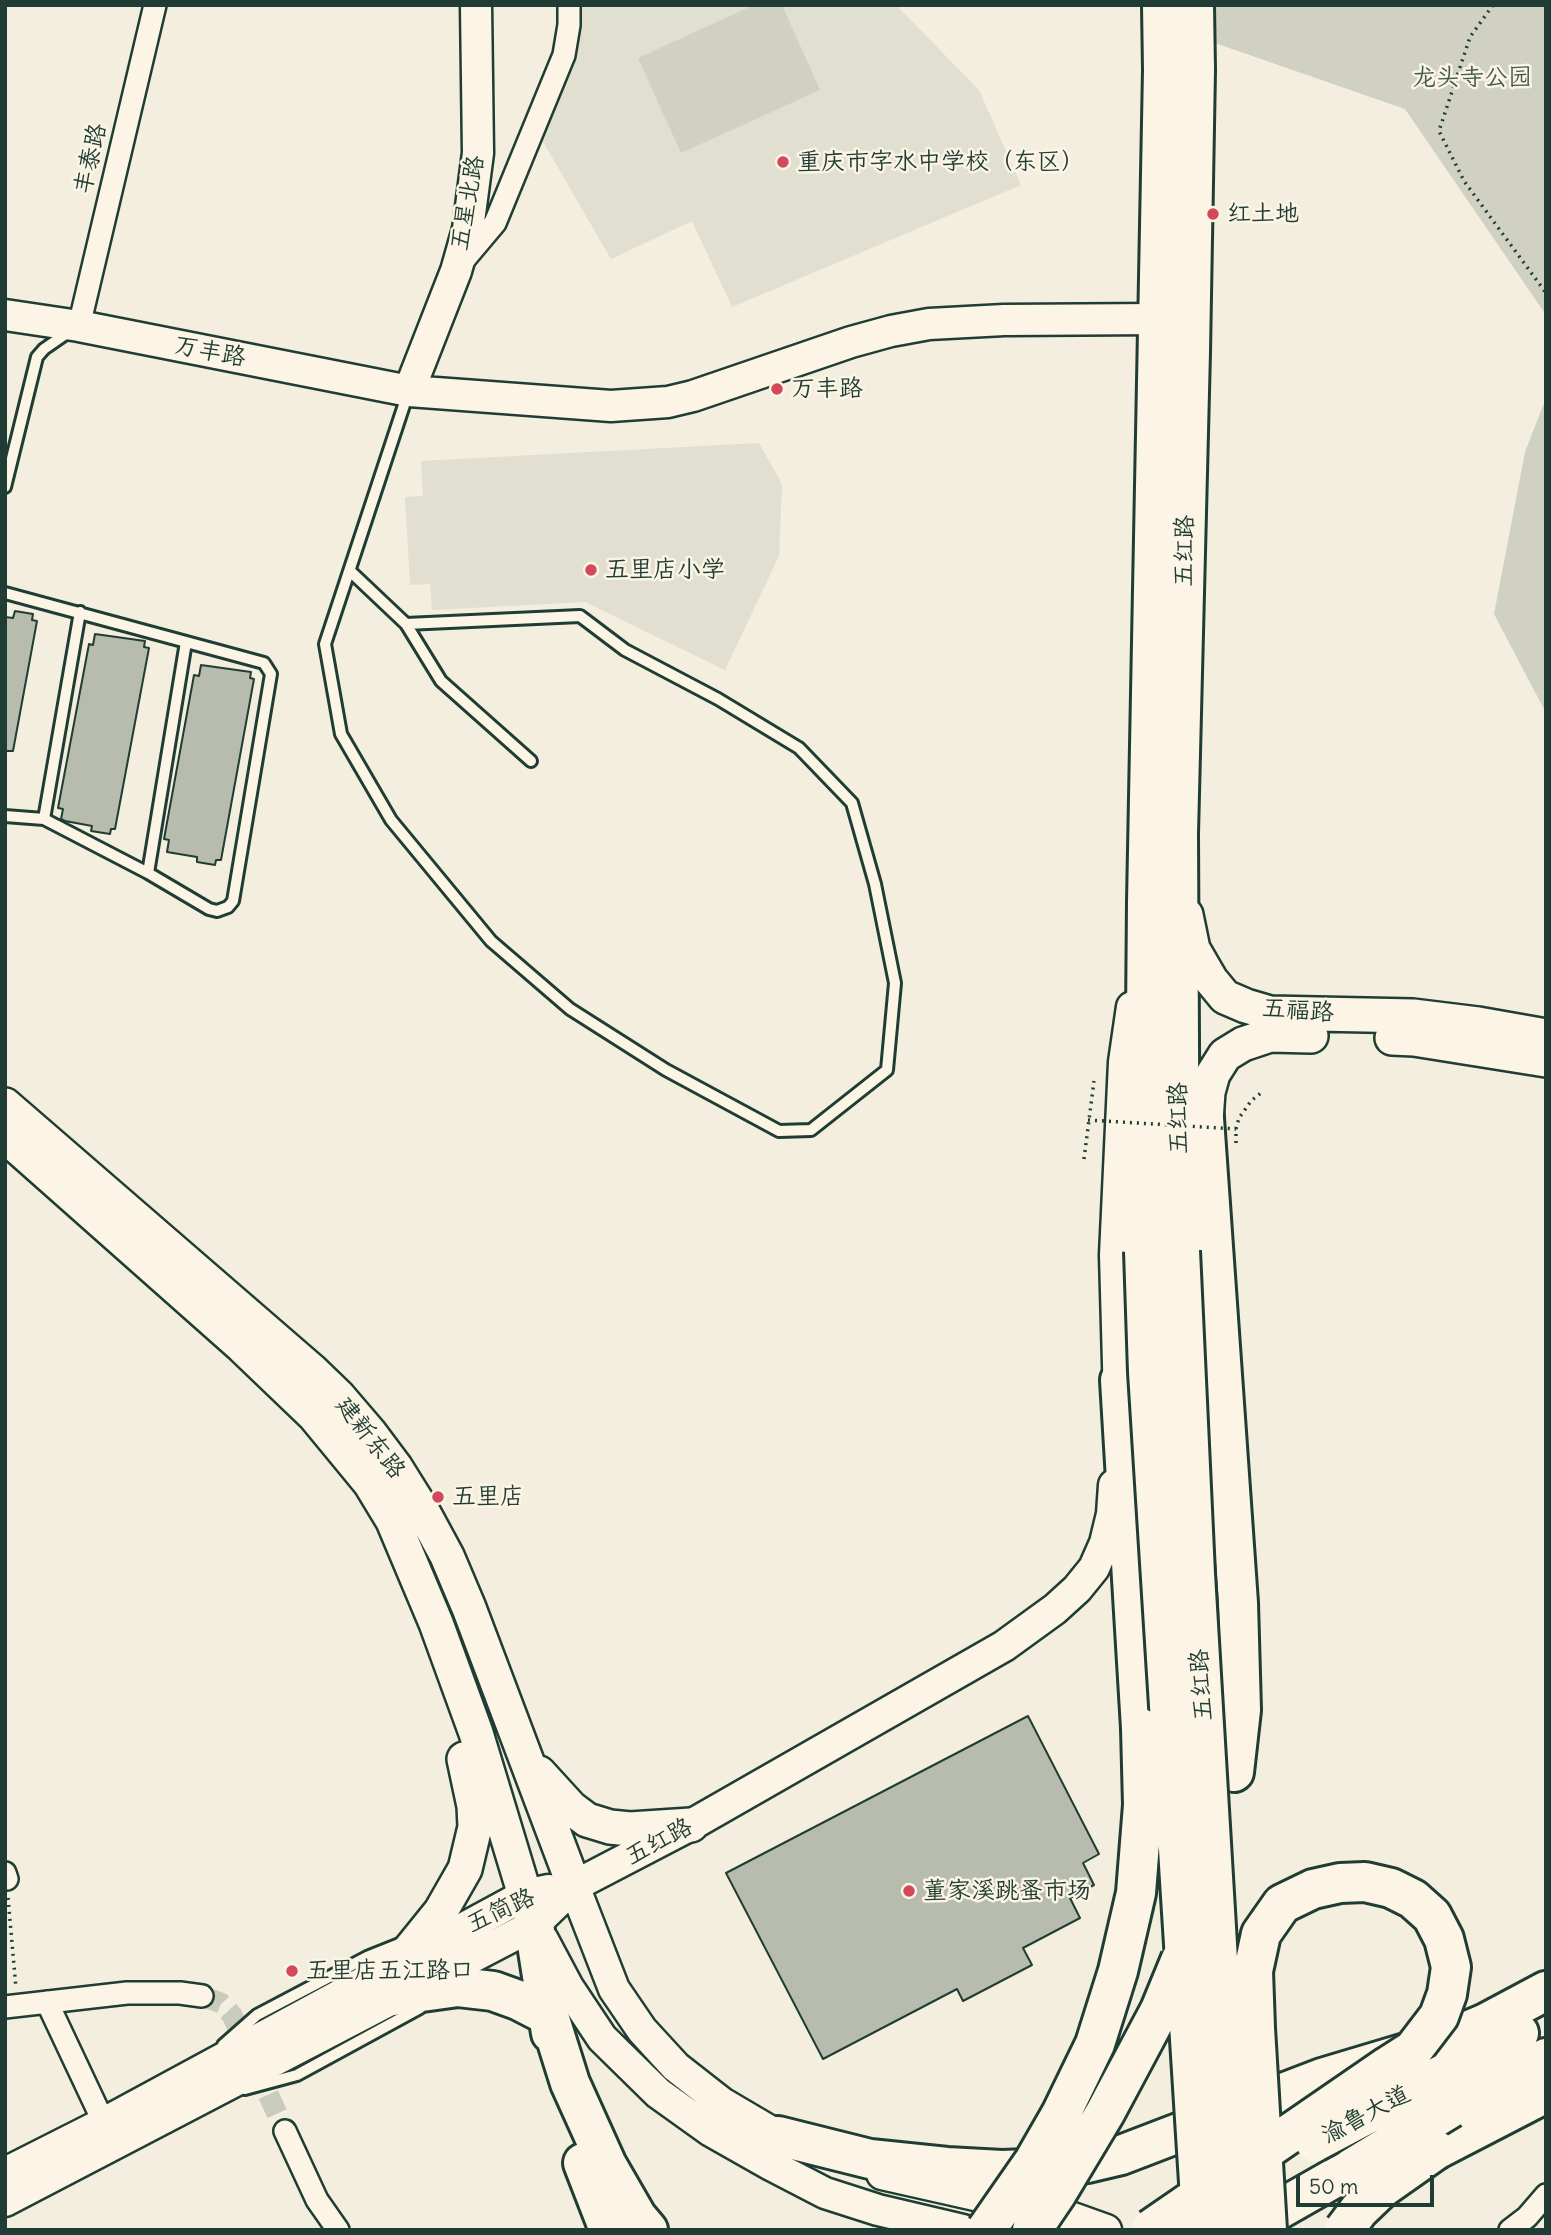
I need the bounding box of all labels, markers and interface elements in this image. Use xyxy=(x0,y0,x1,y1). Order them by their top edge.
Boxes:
park label: 龙头寺公园 xyxy=(1412,64,1532,92)
street label: 丰泰路 xyxy=(69,121,113,197)
place label: 重庆市字水中学校（东区） xyxy=(797,148,1085,176)
street label: 五星北路 xyxy=(445,153,491,253)
marker: 重庆市字水中学校（东区） xyxy=(775,154,791,170)
place label: 红土地 xyxy=(1227,200,1299,228)
marker: 红土地 xyxy=(1205,206,1221,222)
street label: 万丰路 xyxy=(172,331,248,373)
place label: 万丰路 xyxy=(791,375,863,403)
marker: 万丰路 xyxy=(769,381,785,397)
street label: 五红路 xyxy=(1170,515,1200,587)
place label: 五里店小学 xyxy=(605,556,725,584)
marker: 五里店小学 xyxy=(583,562,599,578)
street label: 五福路 xyxy=(1261,994,1335,1028)
street label: 五红路 xyxy=(1164,1082,1194,1154)
street label: 建新东路 xyxy=(329,1391,411,1485)
place label: 五里店 xyxy=(452,1483,524,1511)
marker: 五里店 xyxy=(430,1489,446,1505)
street label: 五红路 xyxy=(1185,1648,1219,1722)
street label: 五红路 xyxy=(620,1812,698,1872)
place label: 董家溪跳蚤市场 xyxy=(923,1877,1091,1905)
street label: 五简路 xyxy=(462,1883,540,1939)
marker: 董家溪跳蚤市场 xyxy=(901,1883,917,1899)
place label: 五里店五江路口 xyxy=(306,1957,474,1985)
marker: 五里店五江路口 xyxy=(284,1963,300,1979)
street label: 渝鲁大道 xyxy=(1317,2080,1415,2150)
scale bar xyxy=(1299,2162,1437,2206)
text: 50 m xyxy=(1309,2173,1358,2200)

